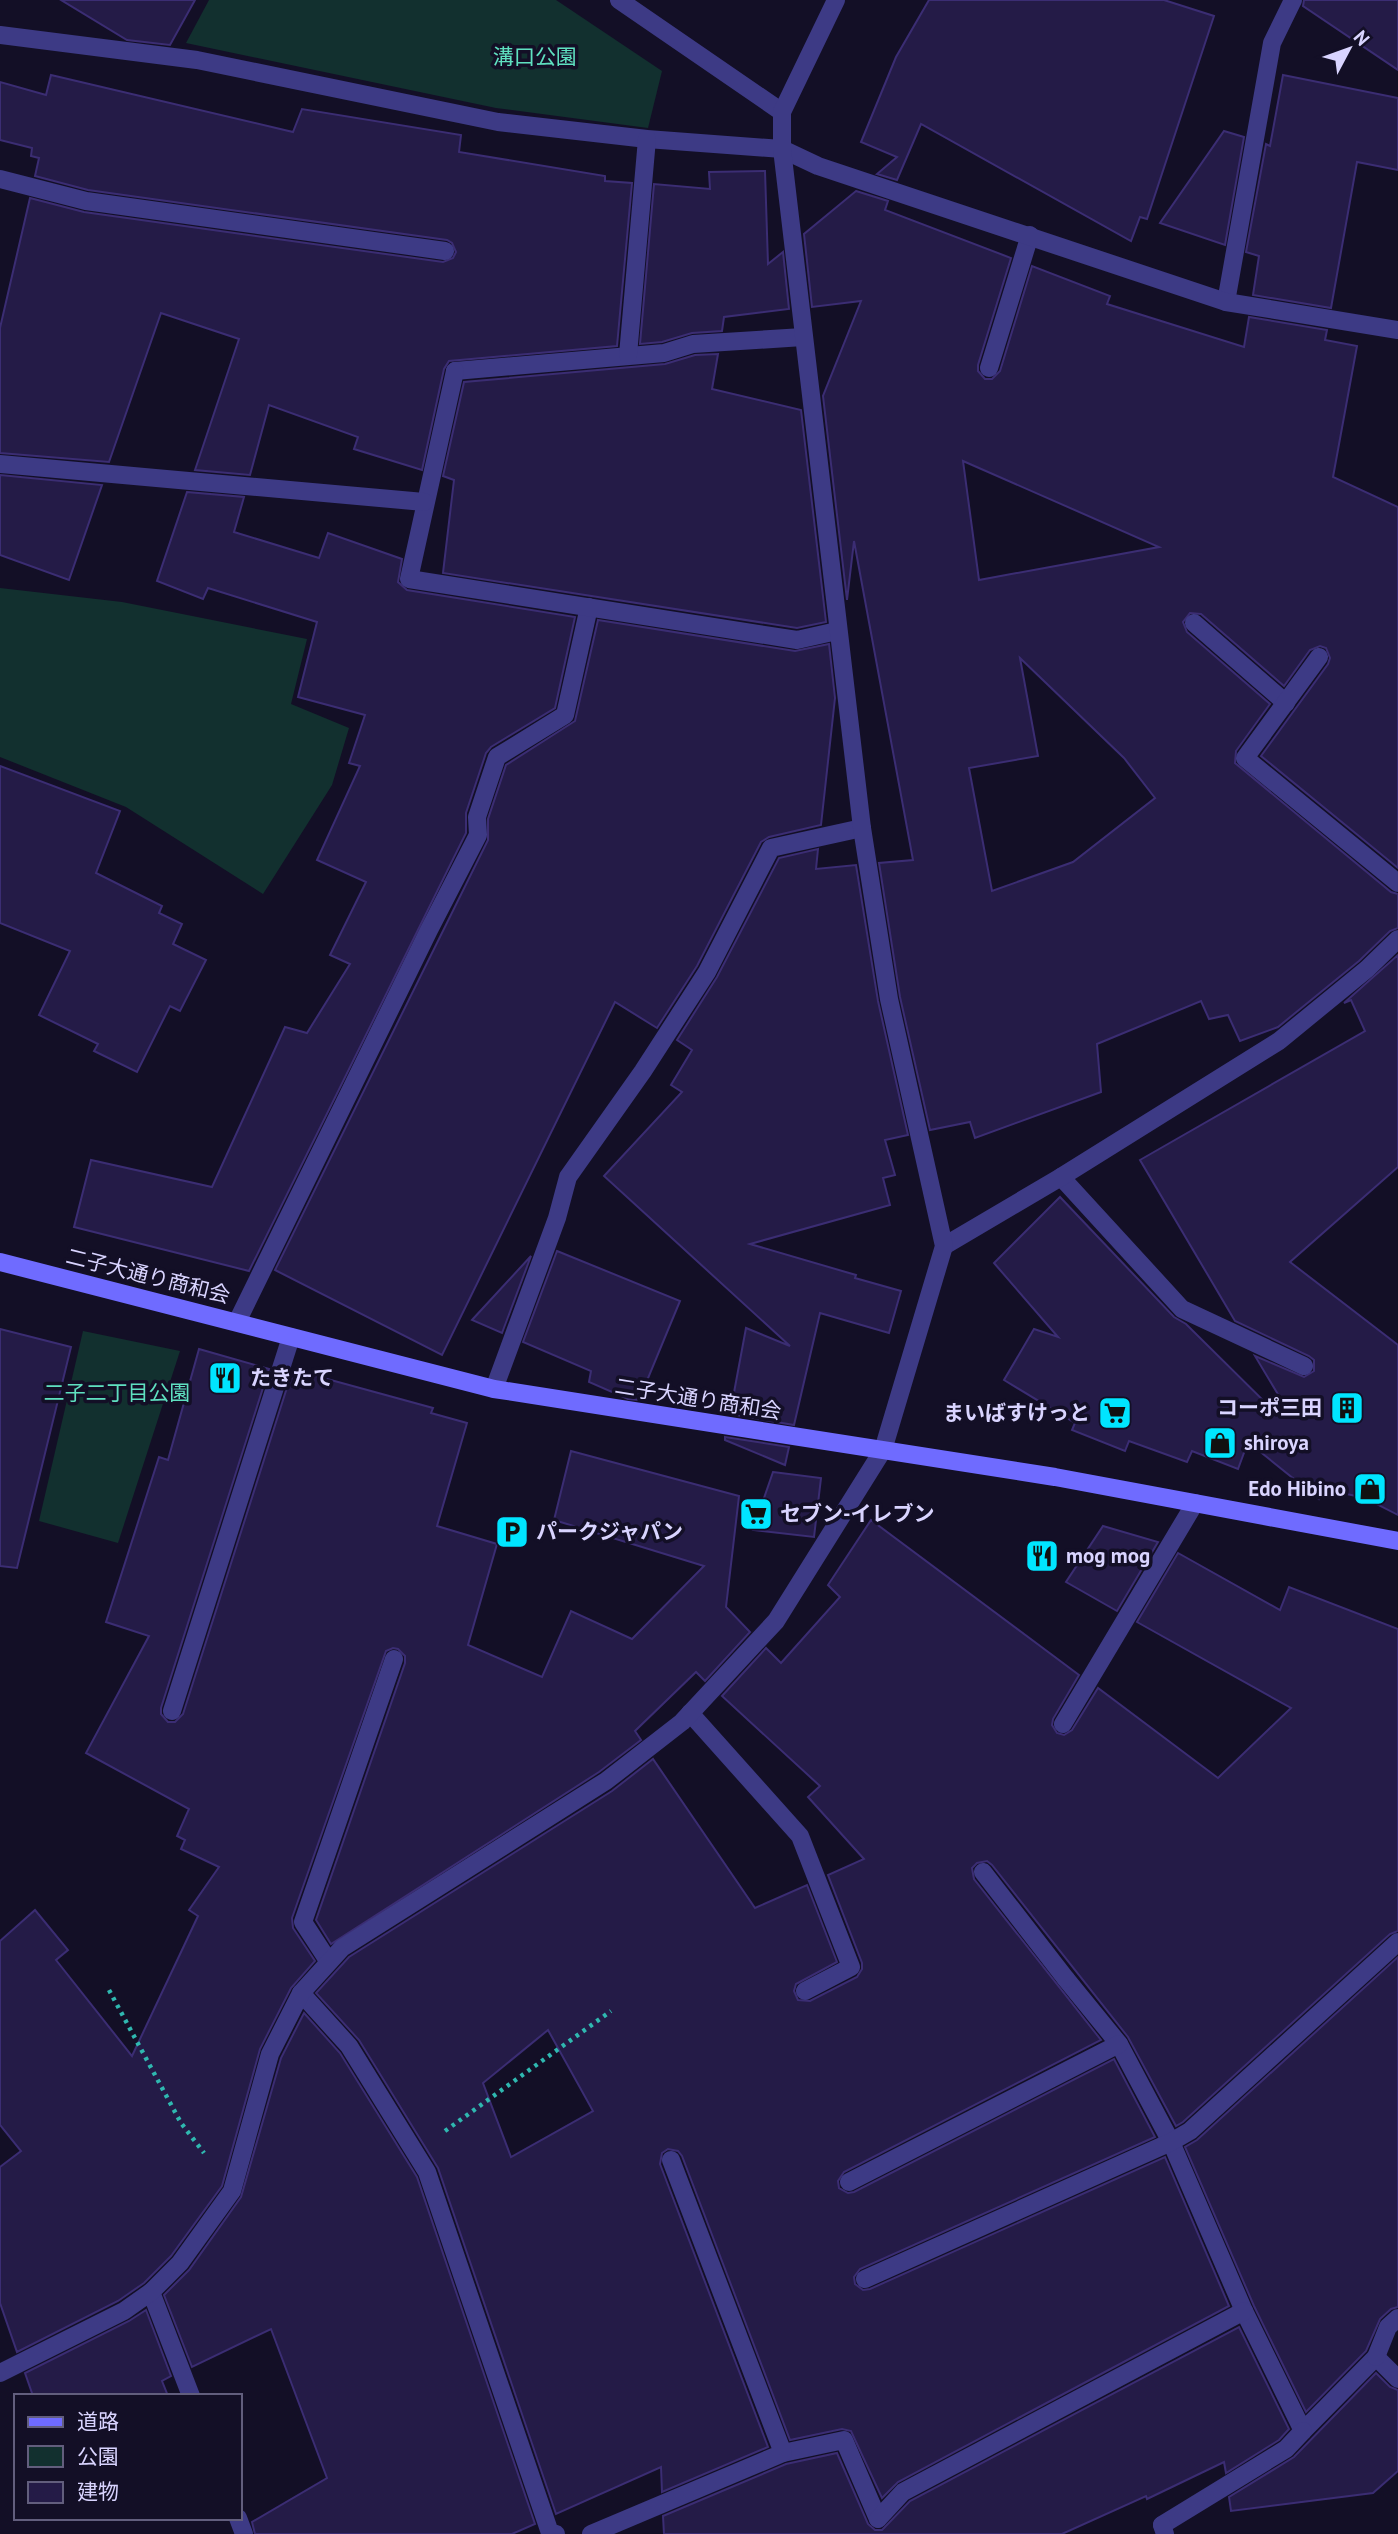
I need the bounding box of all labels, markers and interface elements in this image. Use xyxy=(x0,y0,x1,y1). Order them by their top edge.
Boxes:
north arrow xyxy=(1314,14,1384,84)
text: N xyxy=(1349,25,1375,50)
park label: 溝口公園 xyxy=(493,43,577,70)
street label: 二子大通り商和会 xyxy=(63,1242,233,1309)
restaurant icon: たきたて xyxy=(206,1359,244,1397)
place label: たきたて xyxy=(250,1364,334,1391)
street label: 二子大通り商和会 xyxy=(613,1372,783,1425)
park label: 二子二丁目公園 xyxy=(44,1379,191,1406)
building icon: コーポ三田 xyxy=(1328,1389,1366,1427)
supermarket icon: まいばすけっと xyxy=(1096,1394,1134,1432)
place label: コーポ三田 xyxy=(1217,1394,1322,1421)
place label: まいばすけっと xyxy=(943,1399,1090,1426)
shop icon: shiroya xyxy=(1201,1424,1239,1462)
place label: shiroya xyxy=(1244,1429,1309,1456)
shop icon: Edo Hibino xyxy=(1351,1470,1389,1508)
place label: Edo Hibino xyxy=(1248,1475,1346,1502)
supermarket icon: セブン-イレブン xyxy=(737,1495,775,1533)
place label: セブン-イレブン xyxy=(780,1500,935,1527)
parking icon: パークジャパン xyxy=(493,1513,531,1551)
place label: パークジャパン xyxy=(536,1518,683,1545)
restaurant icon: mog mog xyxy=(1023,1537,1061,1575)
place label: mog mog xyxy=(1066,1542,1150,1569)
legend xyxy=(14,2394,242,2520)
text: 道路 xyxy=(77,2408,119,2435)
text: 公園 xyxy=(77,2443,119,2470)
text: 建物 xyxy=(77,2478,119,2505)

